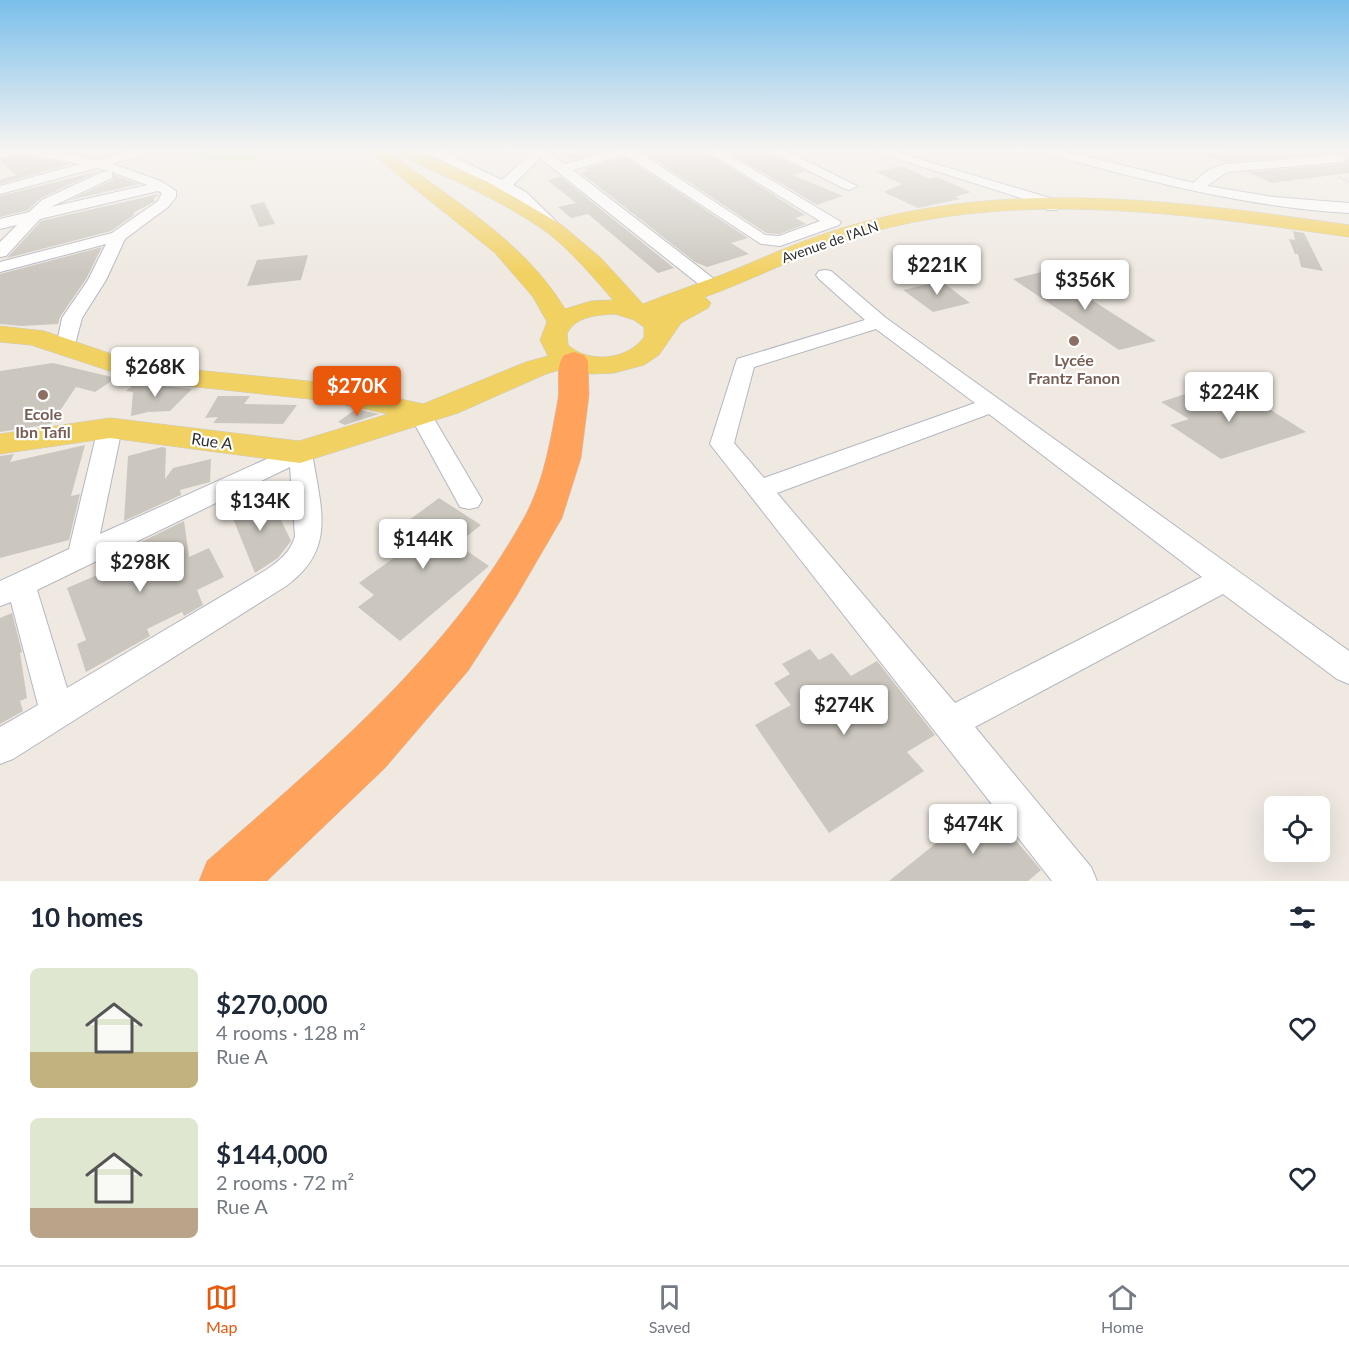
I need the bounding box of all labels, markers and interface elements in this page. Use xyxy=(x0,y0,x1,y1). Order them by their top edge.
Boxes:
street label: Avenue de l'ALN xyxy=(779,217,881,266)
pin: $221K xyxy=(895,245,979,296)
text: $221K xyxy=(907,252,967,276)
pin: $356K xyxy=(1043,260,1127,311)
text: $356K xyxy=(1055,267,1115,291)
marker: Lycée Frantz Fanon xyxy=(1067,334,1081,348)
pin: $268K xyxy=(113,347,197,398)
place label: Lycée Frantz Fanon xyxy=(1028,350,1120,387)
text: $268K xyxy=(125,354,185,378)
pin: $270K xyxy=(315,366,399,417)
pin: $224K xyxy=(1187,372,1271,423)
text: $270K xyxy=(327,373,387,397)
text: $224K xyxy=(1199,379,1259,403)
marker: Ecole Ibn Tafil xyxy=(36,388,50,402)
place label: Ecole Ibn Tafil xyxy=(15,404,71,441)
street label: Rue A xyxy=(190,428,234,453)
pin: $134K xyxy=(218,481,302,532)
text: $134K xyxy=(230,488,290,512)
pin: $144K xyxy=(381,519,465,570)
text: $144K xyxy=(393,526,453,550)
pin: $298K xyxy=(98,542,182,593)
text: $298K xyxy=(110,549,170,573)
pin: $274K xyxy=(802,685,886,736)
text: $274K xyxy=(814,692,874,716)
map controls xyxy=(1264,796,1330,862)
button: locate xyxy=(1264,796,1330,862)
pin: $474K xyxy=(931,804,1015,855)
text: $474K xyxy=(943,811,1003,835)
text: 10 homes xyxy=(30,901,143,933)
icon: filters xyxy=(1286,901,1319,934)
text: $270,000 xyxy=(216,988,328,1020)
icon: home xyxy=(78,992,150,1064)
icon: heart xyxy=(1286,1012,1319,1045)
text: 4 rooms · 128 m² xyxy=(216,1020,366,1044)
text: Rue A xyxy=(216,1044,268,1068)
text: $144,000 xyxy=(216,1138,328,1170)
icon: home xyxy=(78,1142,150,1214)
icon: heart xyxy=(1286,1162,1319,1195)
text: 2 rooms · 72 m² xyxy=(216,1170,354,1194)
text: Rue A xyxy=(216,1194,268,1218)
tab: Map xyxy=(205,1281,238,1336)
tab: Saved xyxy=(649,1281,691,1336)
tab: Home xyxy=(1101,1281,1144,1336)

